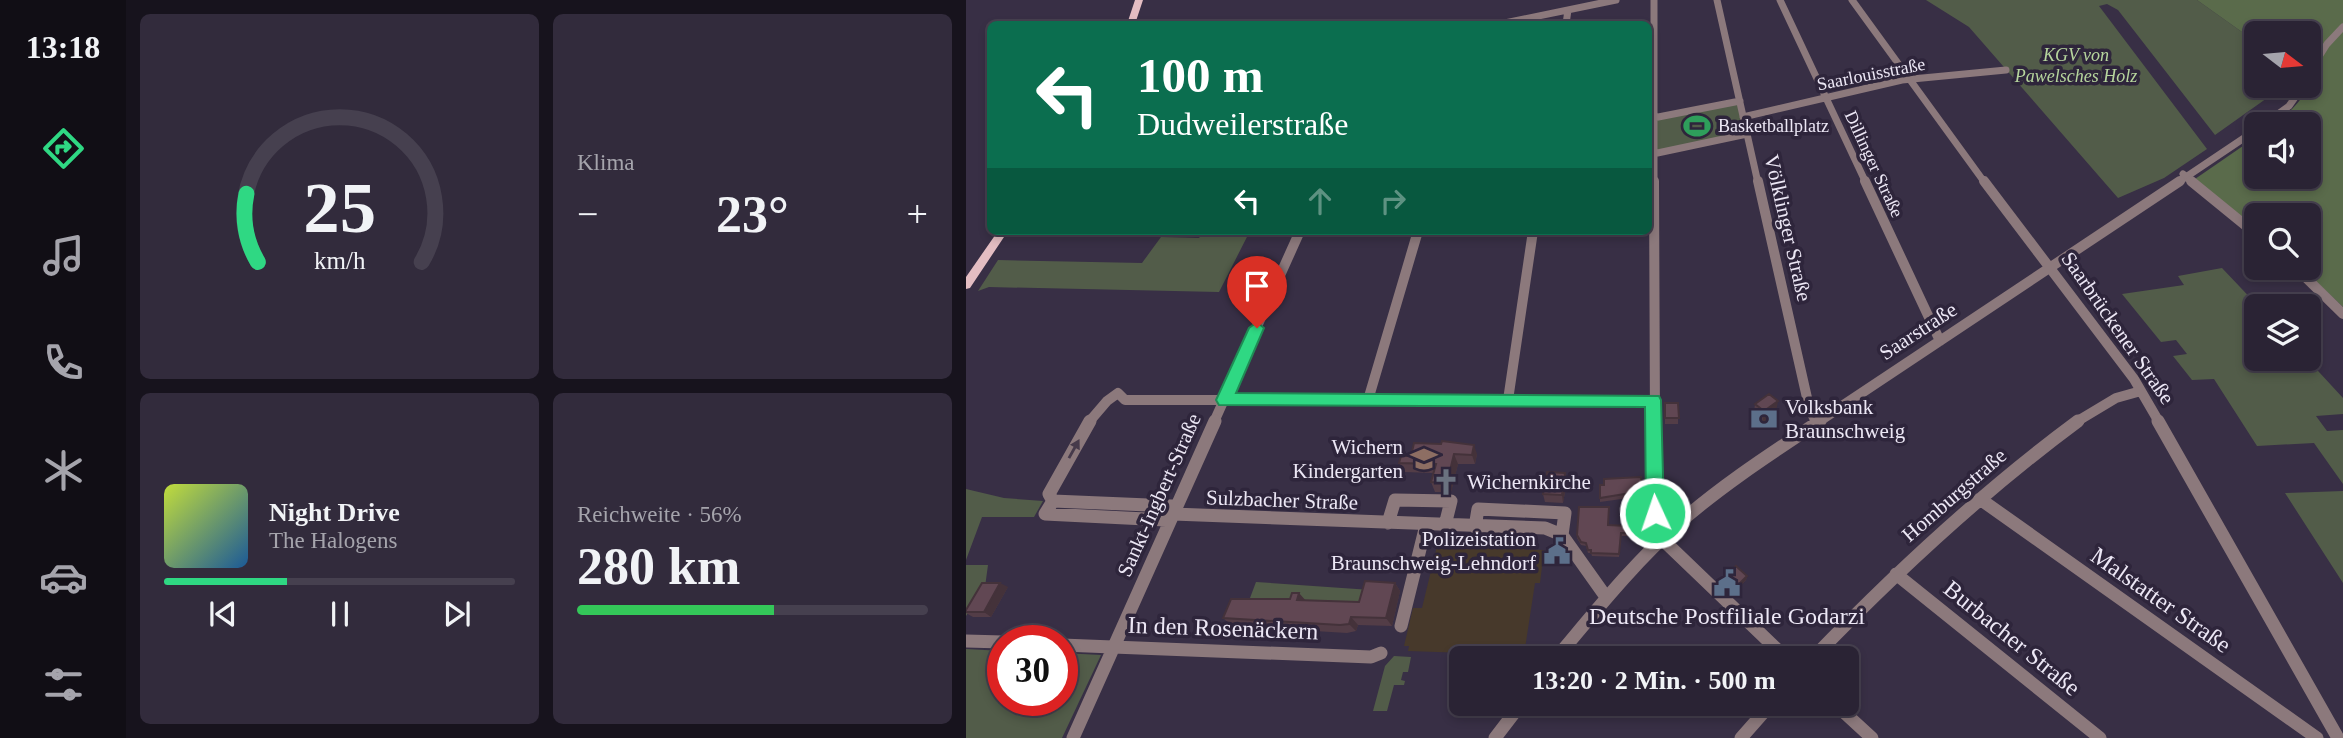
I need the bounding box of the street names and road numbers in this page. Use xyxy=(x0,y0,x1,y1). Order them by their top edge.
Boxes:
street label: Saarlouisstraße xyxy=(1815,54,1927,94)
street label: Dillinger Straße xyxy=(1841,107,1907,221)
street label: Völklinger Straße xyxy=(1759,152,1817,304)
street label: Saarbrückener Straße xyxy=(2056,247,2180,409)
street label: Saarstraße xyxy=(1875,297,1961,365)
street label: Sankt-Ingbert-Straße xyxy=(1112,410,1206,580)
street label: Homburgstraße xyxy=(1897,443,2011,547)
street label: Sulzbacher Straße xyxy=(1206,485,1358,515)
street label: Malstatter Straße xyxy=(2086,542,2236,658)
street label: Burbacher Straße xyxy=(1939,575,2085,701)
street label: In den Rosenäckern xyxy=(1127,612,1319,644)

